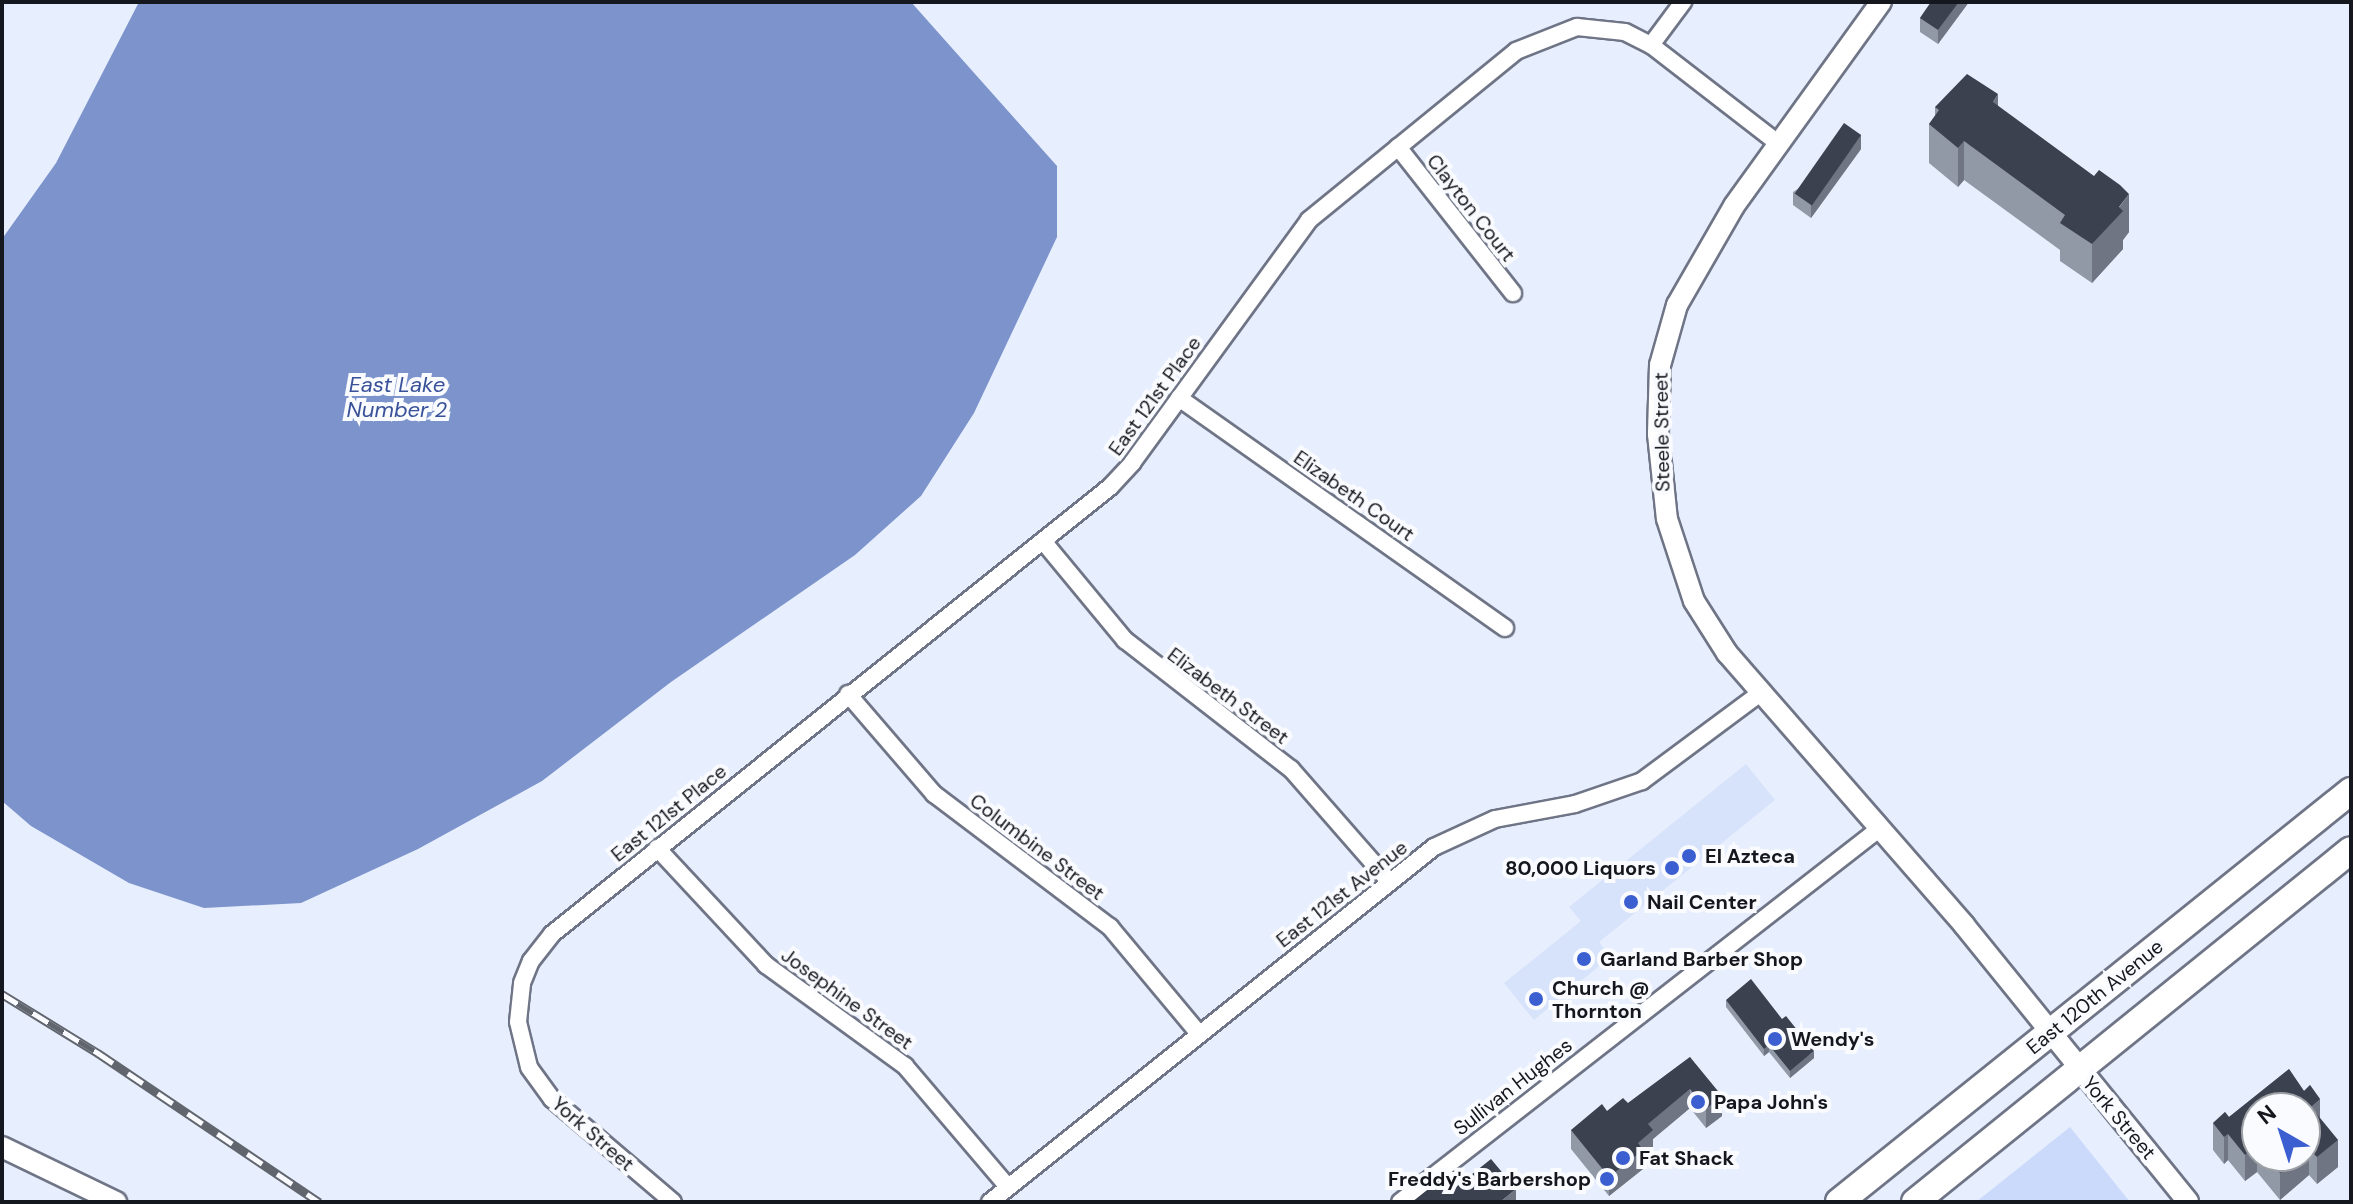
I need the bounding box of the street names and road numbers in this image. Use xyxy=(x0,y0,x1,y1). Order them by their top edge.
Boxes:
street label: Clayton Court xyxy=(1422,150,1520,266)
street label: East 121st Place xyxy=(1104,332,1206,460)
street label: Steele Street xyxy=(1649,372,1675,492)
street label: Elizabeth Court xyxy=(1289,446,1419,546)
street label: Elizabeth Street xyxy=(1163,643,1293,749)
street label: East 121st Place xyxy=(606,759,732,867)
street label: Columbine Street xyxy=(965,789,1109,905)
street label: East 121st Avenue xyxy=(1272,835,1412,953)
street label: East 120th Avenue xyxy=(2022,935,2168,1059)
street label: Josephine Street xyxy=(776,943,918,1055)
street label: Sullivan Hughes xyxy=(1449,1033,1577,1141)
street label: York Street xyxy=(2077,1072,2161,1164)
street label: York Street xyxy=(547,1092,639,1176)

